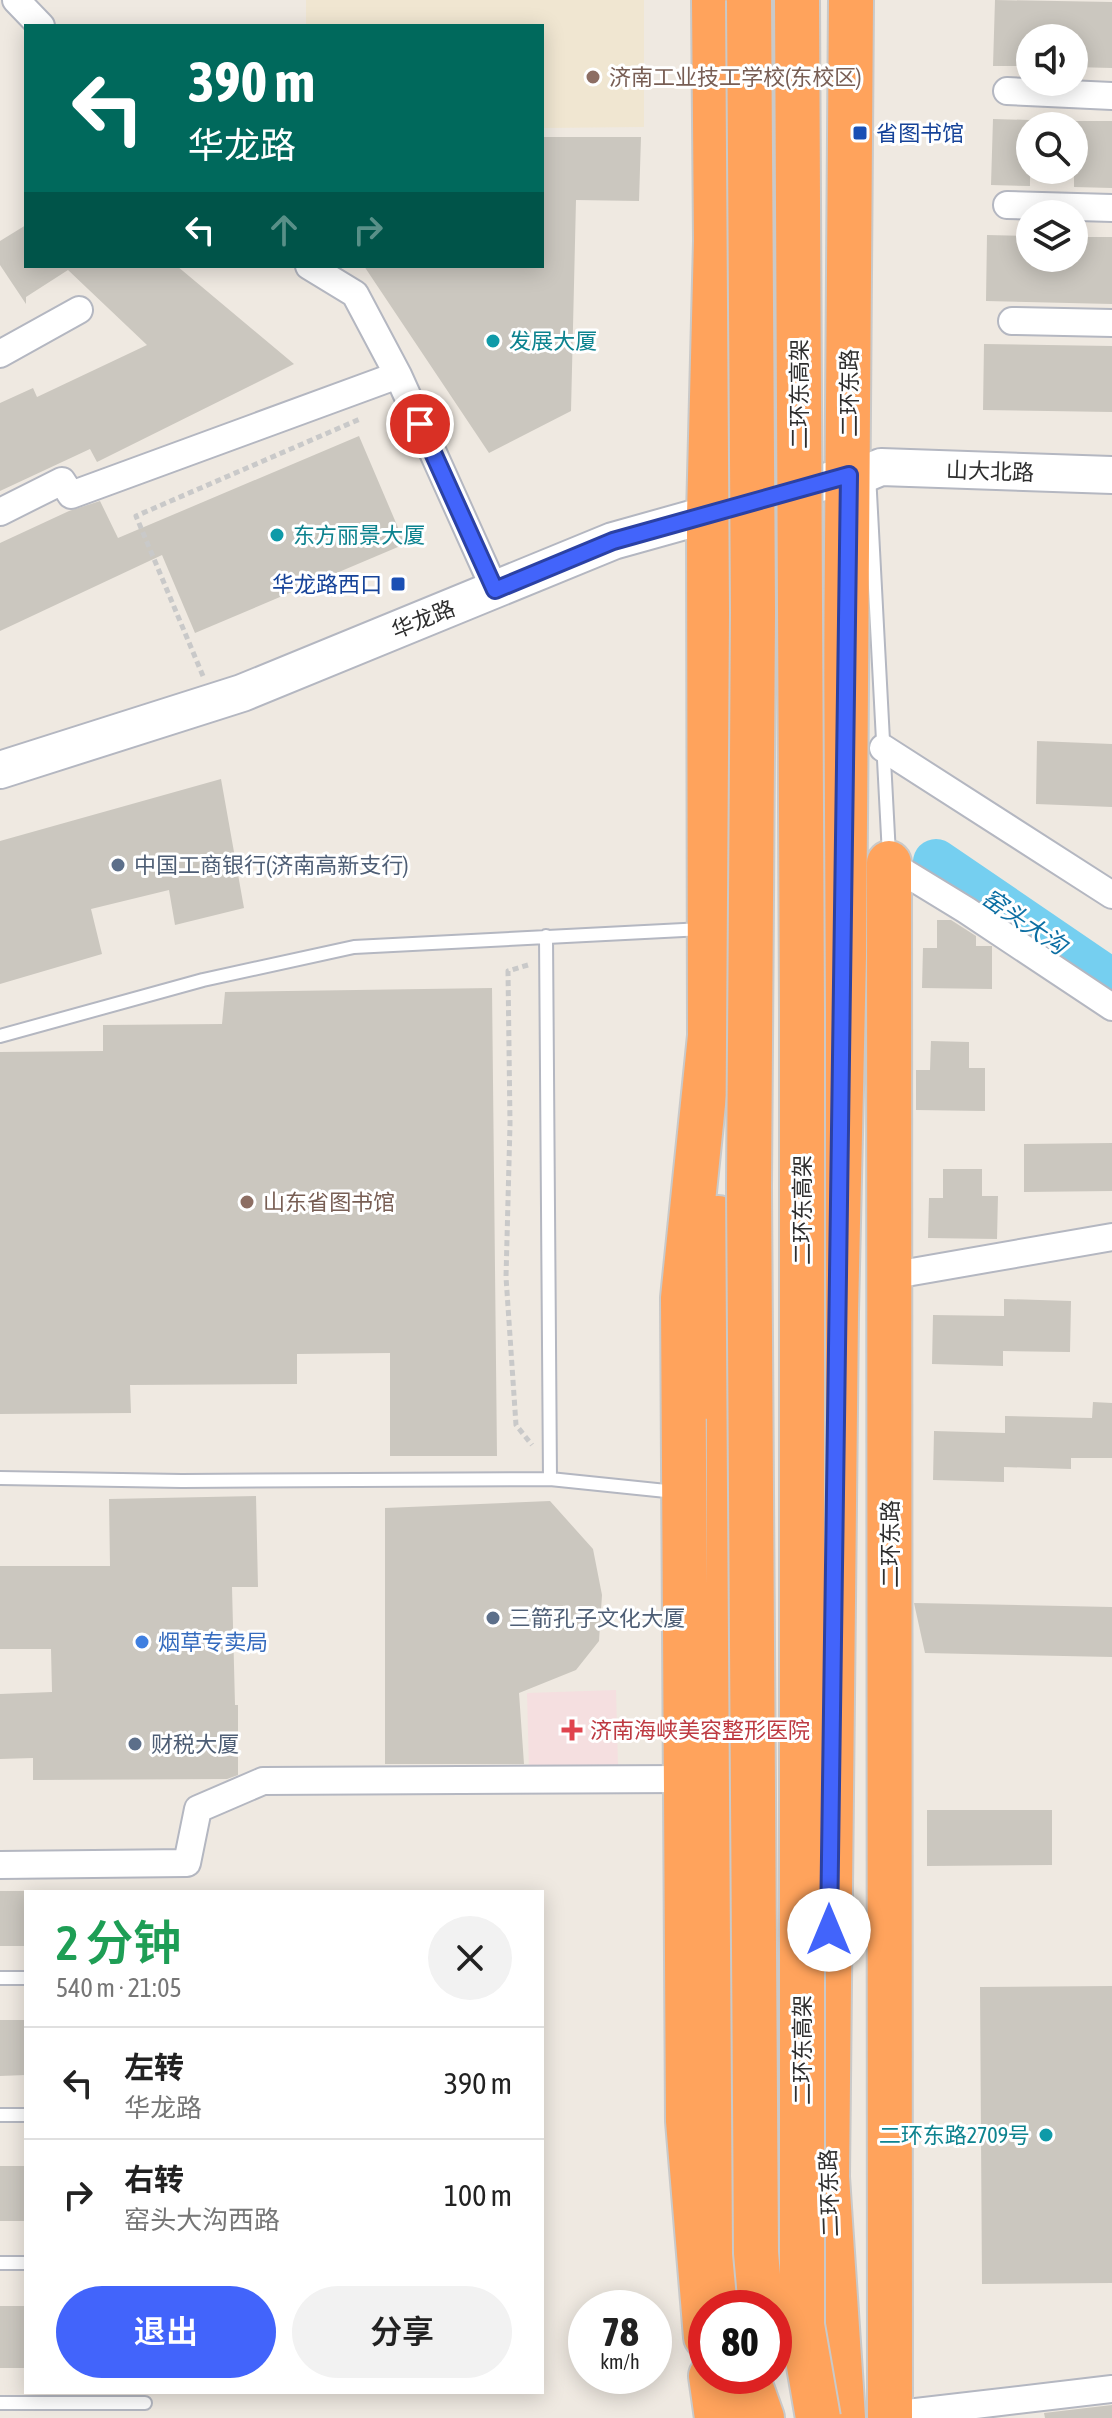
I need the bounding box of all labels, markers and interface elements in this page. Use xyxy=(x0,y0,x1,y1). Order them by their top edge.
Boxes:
map controls xyxy=(1016,24,1088,272)
button: sound xyxy=(1016,24,1088,96)
text: 390 m xyxy=(188,50,315,114)
icon: left xyxy=(56,56,160,160)
place label: 济南工业技工学校(东校区) xyxy=(609,64,862,90)
marker: 济南工业技工学校(东校区) xyxy=(584,68,602,86)
button: search xyxy=(1016,112,1088,184)
place label: 省图书馆 xyxy=(876,120,964,146)
text: 华龙路 xyxy=(188,124,296,166)
marker: 省图书馆 xyxy=(851,124,869,142)
button: layers xyxy=(1016,200,1088,272)
icon: left xyxy=(178,208,222,252)
icon: ahead xyxy=(262,208,306,252)
icon: right xyxy=(346,208,390,252)
place label: 发展大厦 xyxy=(509,328,597,354)
marker: 发展大厦 xyxy=(484,332,502,350)
street label: 二环东高架 xyxy=(786,339,812,449)
street label: 二环东路 xyxy=(836,349,862,437)
pin xyxy=(386,390,454,458)
icon: arrive xyxy=(398,402,442,446)
street label: 山大北路 xyxy=(946,456,1034,486)
place label: 东方丽景大厦 xyxy=(293,522,425,548)
marker: 东方丽景大厦 xyxy=(268,526,286,544)
place label: 华龙路西口 xyxy=(272,571,382,597)
marker: 华龙路西口 xyxy=(389,575,407,593)
street label: 华龙路 xyxy=(388,595,458,643)
place label: 中国工商银行(济南高新支行) xyxy=(134,852,409,878)
marker: 中国工商银行(济南高新支行) xyxy=(109,856,127,874)
water label: 窑头大沟 xyxy=(977,884,1074,961)
street label: 二环东高架 xyxy=(789,1155,815,1265)
place label: 山东省图书馆 xyxy=(263,1189,395,1215)
marker: 山东省图书馆 xyxy=(238,1193,256,1211)
street label: 二环东路 xyxy=(877,1500,903,1588)
place label: 三箭孔子文化大厦 xyxy=(509,1605,685,1631)
marker: 三箭孔子文化大厦 xyxy=(484,1609,502,1627)
place label: 烟草专卖局 xyxy=(158,1629,268,1655)
marker: 烟草专卖局 xyxy=(133,1633,151,1651)
place label: 济南海峡美容整形医院 xyxy=(590,1717,810,1743)
marker: 济南海峡美容整形医院 xyxy=(561,1719,583,1741)
place label: 财税大厦 xyxy=(151,1731,239,1757)
marker: 财税大厦 xyxy=(126,1735,144,1753)
position arrow xyxy=(787,1888,871,1972)
text: 2 分钟 xyxy=(56,1915,181,1970)
button: close xyxy=(428,1916,512,2000)
text: 540 m · 21:05 xyxy=(56,1973,182,2003)
street label: 二环东高架 xyxy=(789,1995,815,2105)
text: 左转 xyxy=(124,2050,184,2084)
icon: left xyxy=(56,2061,100,2105)
text: 390 m xyxy=(444,2066,512,2100)
text: 华龙路 xyxy=(124,2093,202,2123)
place label: 二环东路2709号 xyxy=(879,2122,1030,2148)
marker: 二环东路2709号 xyxy=(1037,2126,1055,2144)
street label: 二环东路 xyxy=(814,2149,844,2237)
text: 右转 xyxy=(124,2162,184,2196)
icon: right xyxy=(56,2173,100,2217)
text: 100 m xyxy=(444,2178,512,2212)
text: 窑头大沟西路 xyxy=(124,2205,280,2235)
button: 退出 xyxy=(56,2286,276,2378)
button: 分享 xyxy=(292,2286,512,2378)
speed limit sign: 80 xyxy=(688,2290,792,2394)
text: 78 xyxy=(601,2309,639,2354)
text: km/h xyxy=(600,2350,640,2373)

